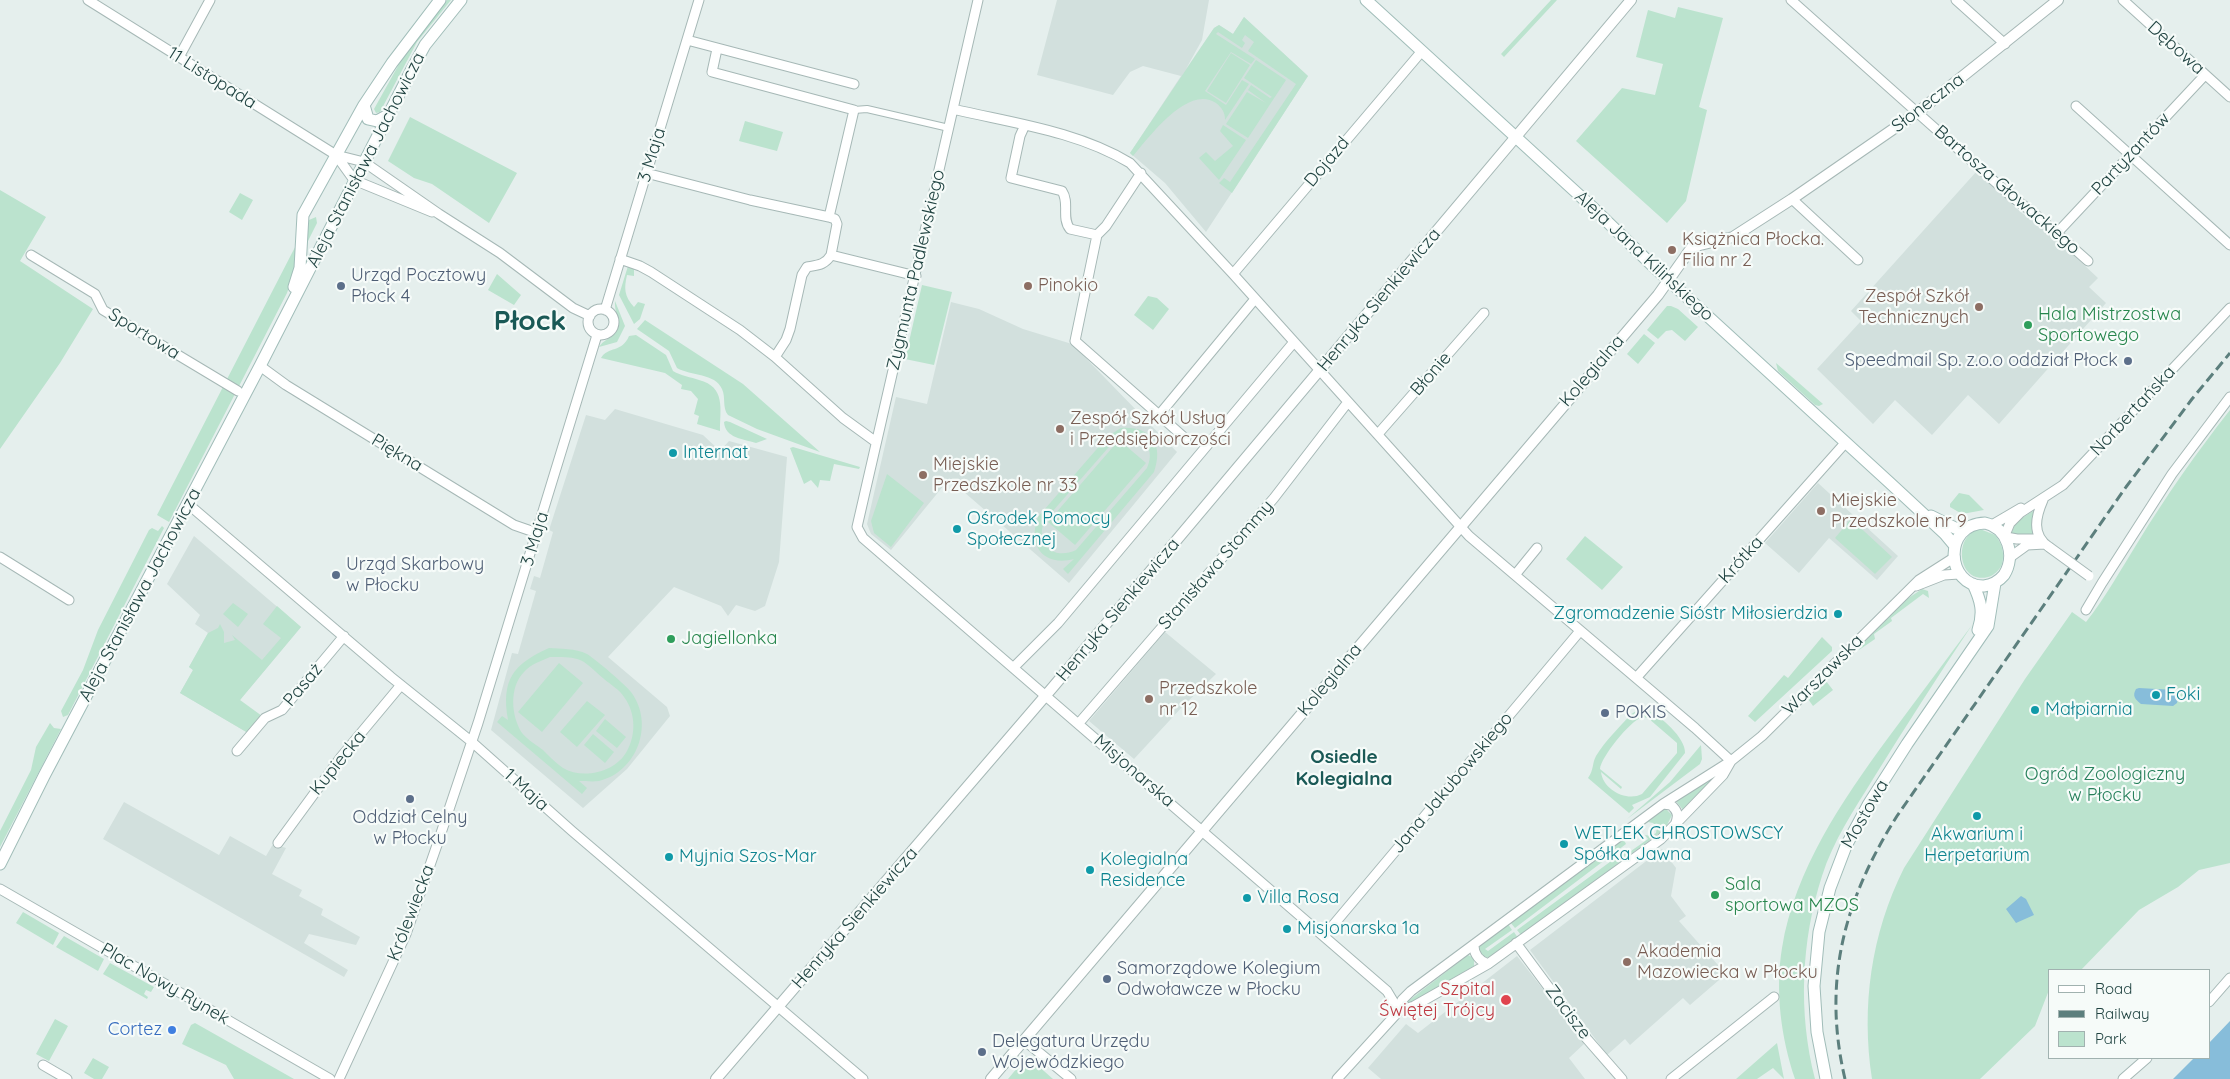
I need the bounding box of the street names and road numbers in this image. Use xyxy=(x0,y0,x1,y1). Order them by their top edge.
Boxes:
street label: Dębowa xyxy=(2143,17,2209,79)
street label: 11 Listopada xyxy=(164,42,260,114)
street label: Aleja Stanisława Jachowicza xyxy=(302,49,430,271)
street label: Słoneczna xyxy=(1888,69,1968,137)
street label: Partyzantów xyxy=(2087,108,2175,200)
street label: Bartosza Głowackiego xyxy=(1930,121,2084,259)
street label: 3 Maja xyxy=(633,125,671,185)
street label: Dojazd xyxy=(1300,132,1354,192)
street label: Zygmunta Padlewskiego xyxy=(882,167,950,373)
street label: Aleja Jana Kilińskiego xyxy=(1570,186,1718,326)
street label: Henryka Sienkiewicza xyxy=(1313,224,1445,376)
street label: Sportowa xyxy=(104,304,184,364)
street label: Kolegialna xyxy=(1555,331,1629,411)
street label: Błonie xyxy=(1406,348,1456,400)
street label: Norbertańska xyxy=(2086,361,2180,461)
street label: Piękna xyxy=(368,429,426,477)
street label: Aleja Stanisława Jachowicza xyxy=(74,485,206,705)
street label: Stanisława Stommy xyxy=(1154,496,1278,634)
street label: 3 Maja xyxy=(516,509,554,569)
street label: Krótka xyxy=(1714,532,1768,588)
street label: Henryka Sienkiewicza xyxy=(1052,534,1184,686)
street label: Warszawska xyxy=(1778,630,1868,720)
street label: Kolegialna xyxy=(1293,639,1367,721)
street label: Pasaż xyxy=(279,659,327,711)
street label: Jana Jakubowskiego xyxy=(1387,708,1517,858)
street label: Kupiecka xyxy=(305,726,371,800)
street label: Misjonarska xyxy=(1089,730,1179,812)
street label: 1 Maja xyxy=(499,764,553,816)
street label: Mostowa xyxy=(1837,776,1893,852)
street label: Henryka Sienkiewicza xyxy=(788,843,922,993)
street label: Królewiecka xyxy=(383,862,439,964)
street label: Plac Nowy Rynek xyxy=(97,938,233,1030)
street label: Zacisze xyxy=(1540,980,1596,1044)

